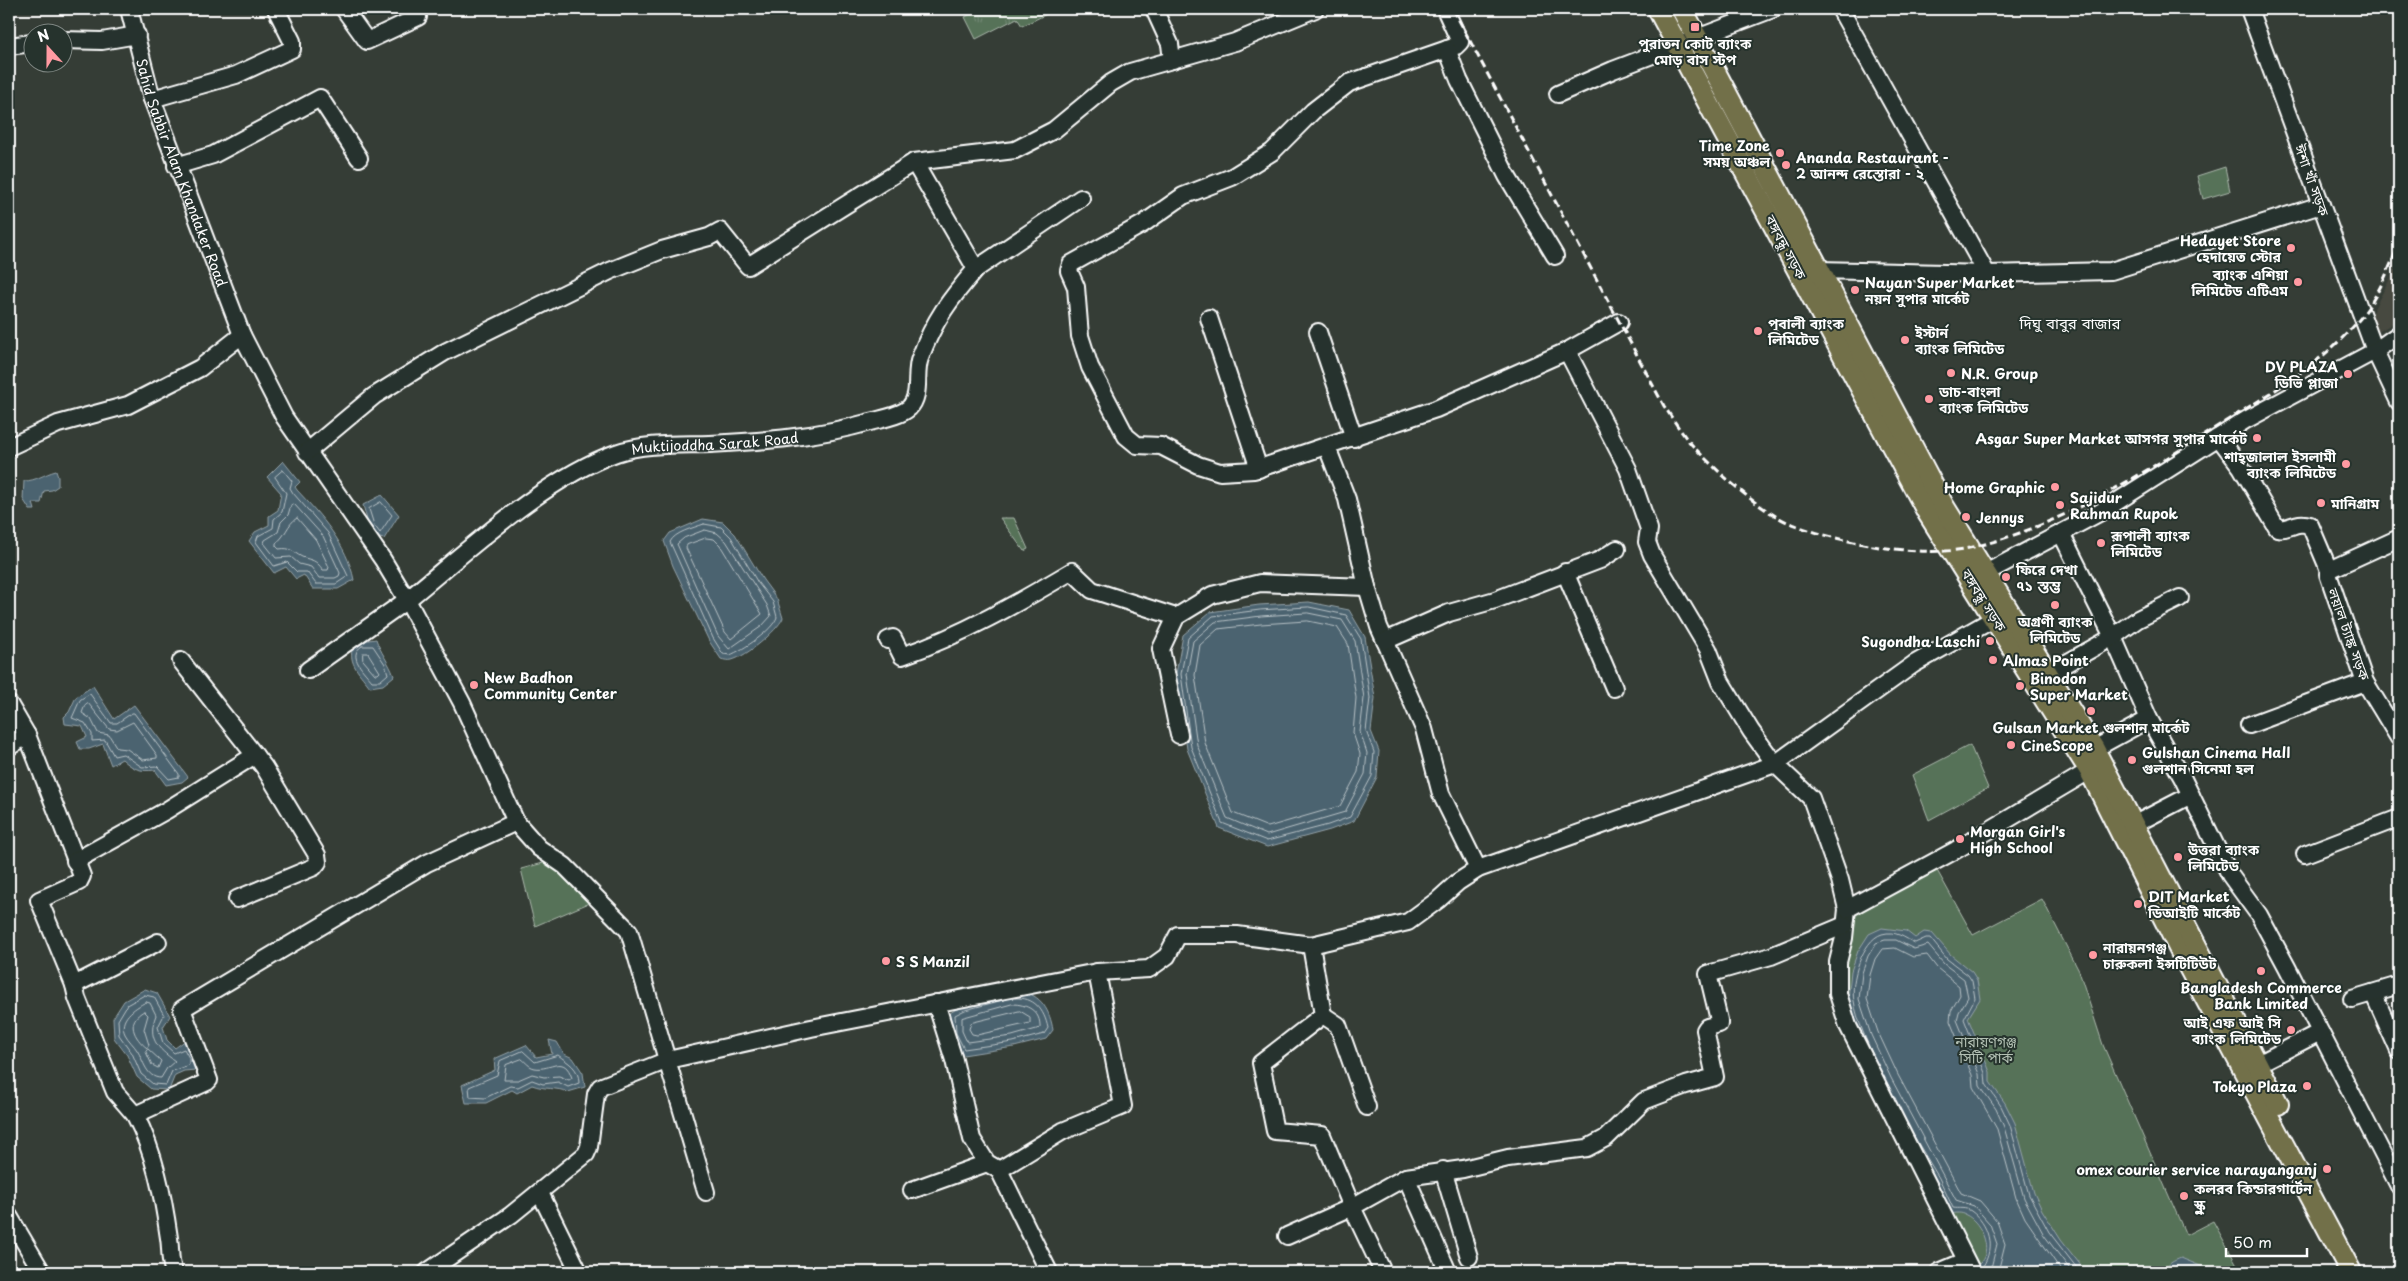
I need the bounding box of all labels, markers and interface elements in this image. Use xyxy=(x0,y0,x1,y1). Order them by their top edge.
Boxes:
marker: পুরাতন কোট ব্যাংক মোড় বাস স্টপ xyxy=(1689,21,1701,33)
north arrow xyxy=(22,22,72,72)
text: N xyxy=(34,24,52,47)
place label: পুরাতন কোট ব্যাংক মোড় বাস স্টপ xyxy=(1638,33,1752,70)
street label: Sahid Sabbir Alam Khandaker Road xyxy=(132,56,233,289)
place label: Time Zone সময় অঞ্চল xyxy=(1699,135,1770,172)
street label: ঈশা খাঁ সড়ক xyxy=(2289,140,2335,219)
marker: Time Zone সময় অঞ্চল xyxy=(1774,147,1786,159)
place label: Ananda Restaurant - 2 আনন্দ রেস্তোরা - ২ xyxy=(1795,147,1949,184)
marker: Ananda Restaurant - 2 আনন্দ রেস্তোরা - ২ xyxy=(1780,159,1792,171)
street label: বঙ্গবন্ধু সড়ক xyxy=(1760,210,1812,284)
place label: Hedayet Store হেদায়েত স্টোর xyxy=(2180,230,2282,267)
marker: Hedayet Store হেদায়েত স্টোর xyxy=(2285,242,2297,254)
place label: ব্যাংক এশিয়া লিমিটেড এটিএম xyxy=(2191,264,2289,301)
place label: Nayan Super Market নয়ন সুপার মার্কেট xyxy=(1864,272,2015,309)
marker: ব্যাংক এশিয়া লিমিটেড এটিএম xyxy=(2292,276,2304,288)
marker: Nayan Super Market নয়ন সুপার মার্কেট xyxy=(1849,284,1861,296)
district label: দিঘু বাবুর বাজার xyxy=(2019,311,2122,334)
place label: পূবালী ব্যাংক লিমিটেড xyxy=(1767,313,1844,350)
place label: ইস্টার্ন ব্যাংক লিমিটেড xyxy=(1914,322,2005,359)
marker: পূবালী ব্যাংক লিমিটেড xyxy=(1752,325,1764,337)
marker: ইস্টার্ন ব্যাংক লিমিটেড xyxy=(1899,334,1911,346)
place label: DV PLAZA ডিভি প্লাজা xyxy=(2265,356,2339,393)
place label: N.R. Group xyxy=(1961,363,2038,384)
marker: N.R. Group xyxy=(1945,367,1957,379)
marker: DV PLAZA ডিভি প্লাজা xyxy=(2342,368,2354,380)
place label: ডাচ-বাংলা ব্যাংক লিমিটেড xyxy=(1938,381,2029,418)
marker: ডাচ-বাংলা ব্যাংক লিমিটেড xyxy=(1923,393,1935,405)
street label: Muktijoddha Sarak Road xyxy=(630,426,799,459)
place label: Asgar Super Market আসগর সুপার মার্কেট xyxy=(1976,428,2247,449)
marker: Asgar Super Market আসগর সুপার মার্কেট xyxy=(2251,432,2263,444)
place label: শাহ্জালাল ইসলামী ব্যাংক লিমিটেড xyxy=(2223,446,2337,483)
marker: শাহ্জালাল ইসলামী ব্যাংক লিমিটেড xyxy=(2340,458,2352,470)
place label: Home Graphic xyxy=(1944,477,2045,498)
marker: Home Graphic xyxy=(2049,481,2061,493)
place label: Sajidur Rahman Rupok xyxy=(2070,487,2179,524)
place label: মানিগ্রাম xyxy=(2330,493,2379,514)
marker: মানিগ্রাম xyxy=(2315,497,2327,509)
marker: Sajidur Rahman Rupok xyxy=(2054,499,2066,511)
place label: Jennys xyxy=(1976,507,2024,528)
marker: Jennys xyxy=(1960,511,1972,523)
place label: রূপালী ব্যাংক লিমিটেড xyxy=(2110,525,2190,562)
marker: রূপালী ব্যাংক লিমিটেড xyxy=(2095,537,2107,549)
place label: ফিরে দেখা ৭১ স্তম্ভ xyxy=(2015,559,2079,596)
street label: বঙ্গবন্ধু সড়ক xyxy=(1956,564,2012,636)
marker: ফিরে দেখা ৭১ স্তম্ভ xyxy=(2000,571,2012,583)
street label: লয়াল ট্যাঙ্ক সড়ক xyxy=(2322,584,2376,684)
marker: অগ্রণী ব্যাংক লিমিটেড xyxy=(2049,599,2061,611)
place label: অগ্রণী ব্যাংক লিমিটেড xyxy=(2017,611,2093,648)
place label: Sugondha Laschi xyxy=(1861,631,1980,652)
marker: Sugondha Laschi xyxy=(1984,635,1996,647)
place label: Almas Point xyxy=(2003,650,2089,671)
marker: Almas Point xyxy=(1987,654,1999,666)
place label: New Badhon Community Center xyxy=(484,667,618,704)
place label: Binodon Super Market xyxy=(2030,668,2128,705)
marker: New Badhon Community Center xyxy=(468,679,480,691)
marker: Binodon Super Market xyxy=(2014,680,2026,692)
marker: Gulsan Market গুলশান মার্কেট xyxy=(2085,705,2097,717)
place label: Gulsan Market গুলশান মার্কেট xyxy=(1992,717,2190,738)
place label: CineScope xyxy=(2021,735,2094,756)
marker: CineScope xyxy=(2005,739,2017,751)
place label: Gulshan Cinema Hall গুলশান সিনেমা হল xyxy=(2142,742,2290,779)
marker: Gulshan Cinema Hall গুলশান সিনেমা হল xyxy=(2126,754,2138,766)
place label: Morgan Girl's High School xyxy=(1970,821,2065,858)
marker: Morgan Girl's High School xyxy=(1954,833,1966,845)
place label: উত্তরা ব্যাংক লিমিটেড xyxy=(2187,839,2260,876)
marker: উত্তরা ব্যাংক লিমিটেড xyxy=(2172,851,2184,863)
place label: DIT Market ডিআইটি মার্কেট xyxy=(2147,886,2241,923)
marker: DIT Market ডিআইটি মার্কেট xyxy=(2132,898,2144,910)
place label: নারায়নগঞ্জ চারুকলা ইন্সটিটিউট xyxy=(2102,937,2217,974)
marker: নারায়নগঞ্জ চারুকলা ইন্সটিটিউট xyxy=(2087,949,2099,961)
place label: S S Manzil xyxy=(896,951,970,972)
marker: S S Manzil xyxy=(880,955,892,967)
marker: Bangladesh Commerce Bank Limited xyxy=(2255,965,2267,977)
place label: Bangladesh Commerce Bank Limited xyxy=(2180,977,2342,1014)
place label: আই এফ আই সি ব্যাংক লিমিটেড xyxy=(2182,1012,2282,1049)
marker: আই এফ আই সি ব্যাংক লিমিটেড xyxy=(2285,1024,2297,1036)
park label: নারায়ণগঞ্জ সিটি পার্ক xyxy=(1954,1031,2017,1068)
place label: Tokyo Plaza xyxy=(2213,1076,2297,1097)
marker: Tokyo Plaza xyxy=(2301,1080,2313,1092)
place label: omex courier service narayanganj xyxy=(2076,1159,2317,1180)
marker: omex courier service narayanganj xyxy=(2321,1163,2333,1175)
place label: কলরব কিন্ডারগার্টেন স্কুল xyxy=(2193,1178,2312,1215)
marker: কলরব কিন্ডারগার্টেন স্কুল xyxy=(2178,1190,2190,1202)
scale bar xyxy=(2226,1226,2307,1258)
text: 50 m xyxy=(2233,1230,2272,1253)

